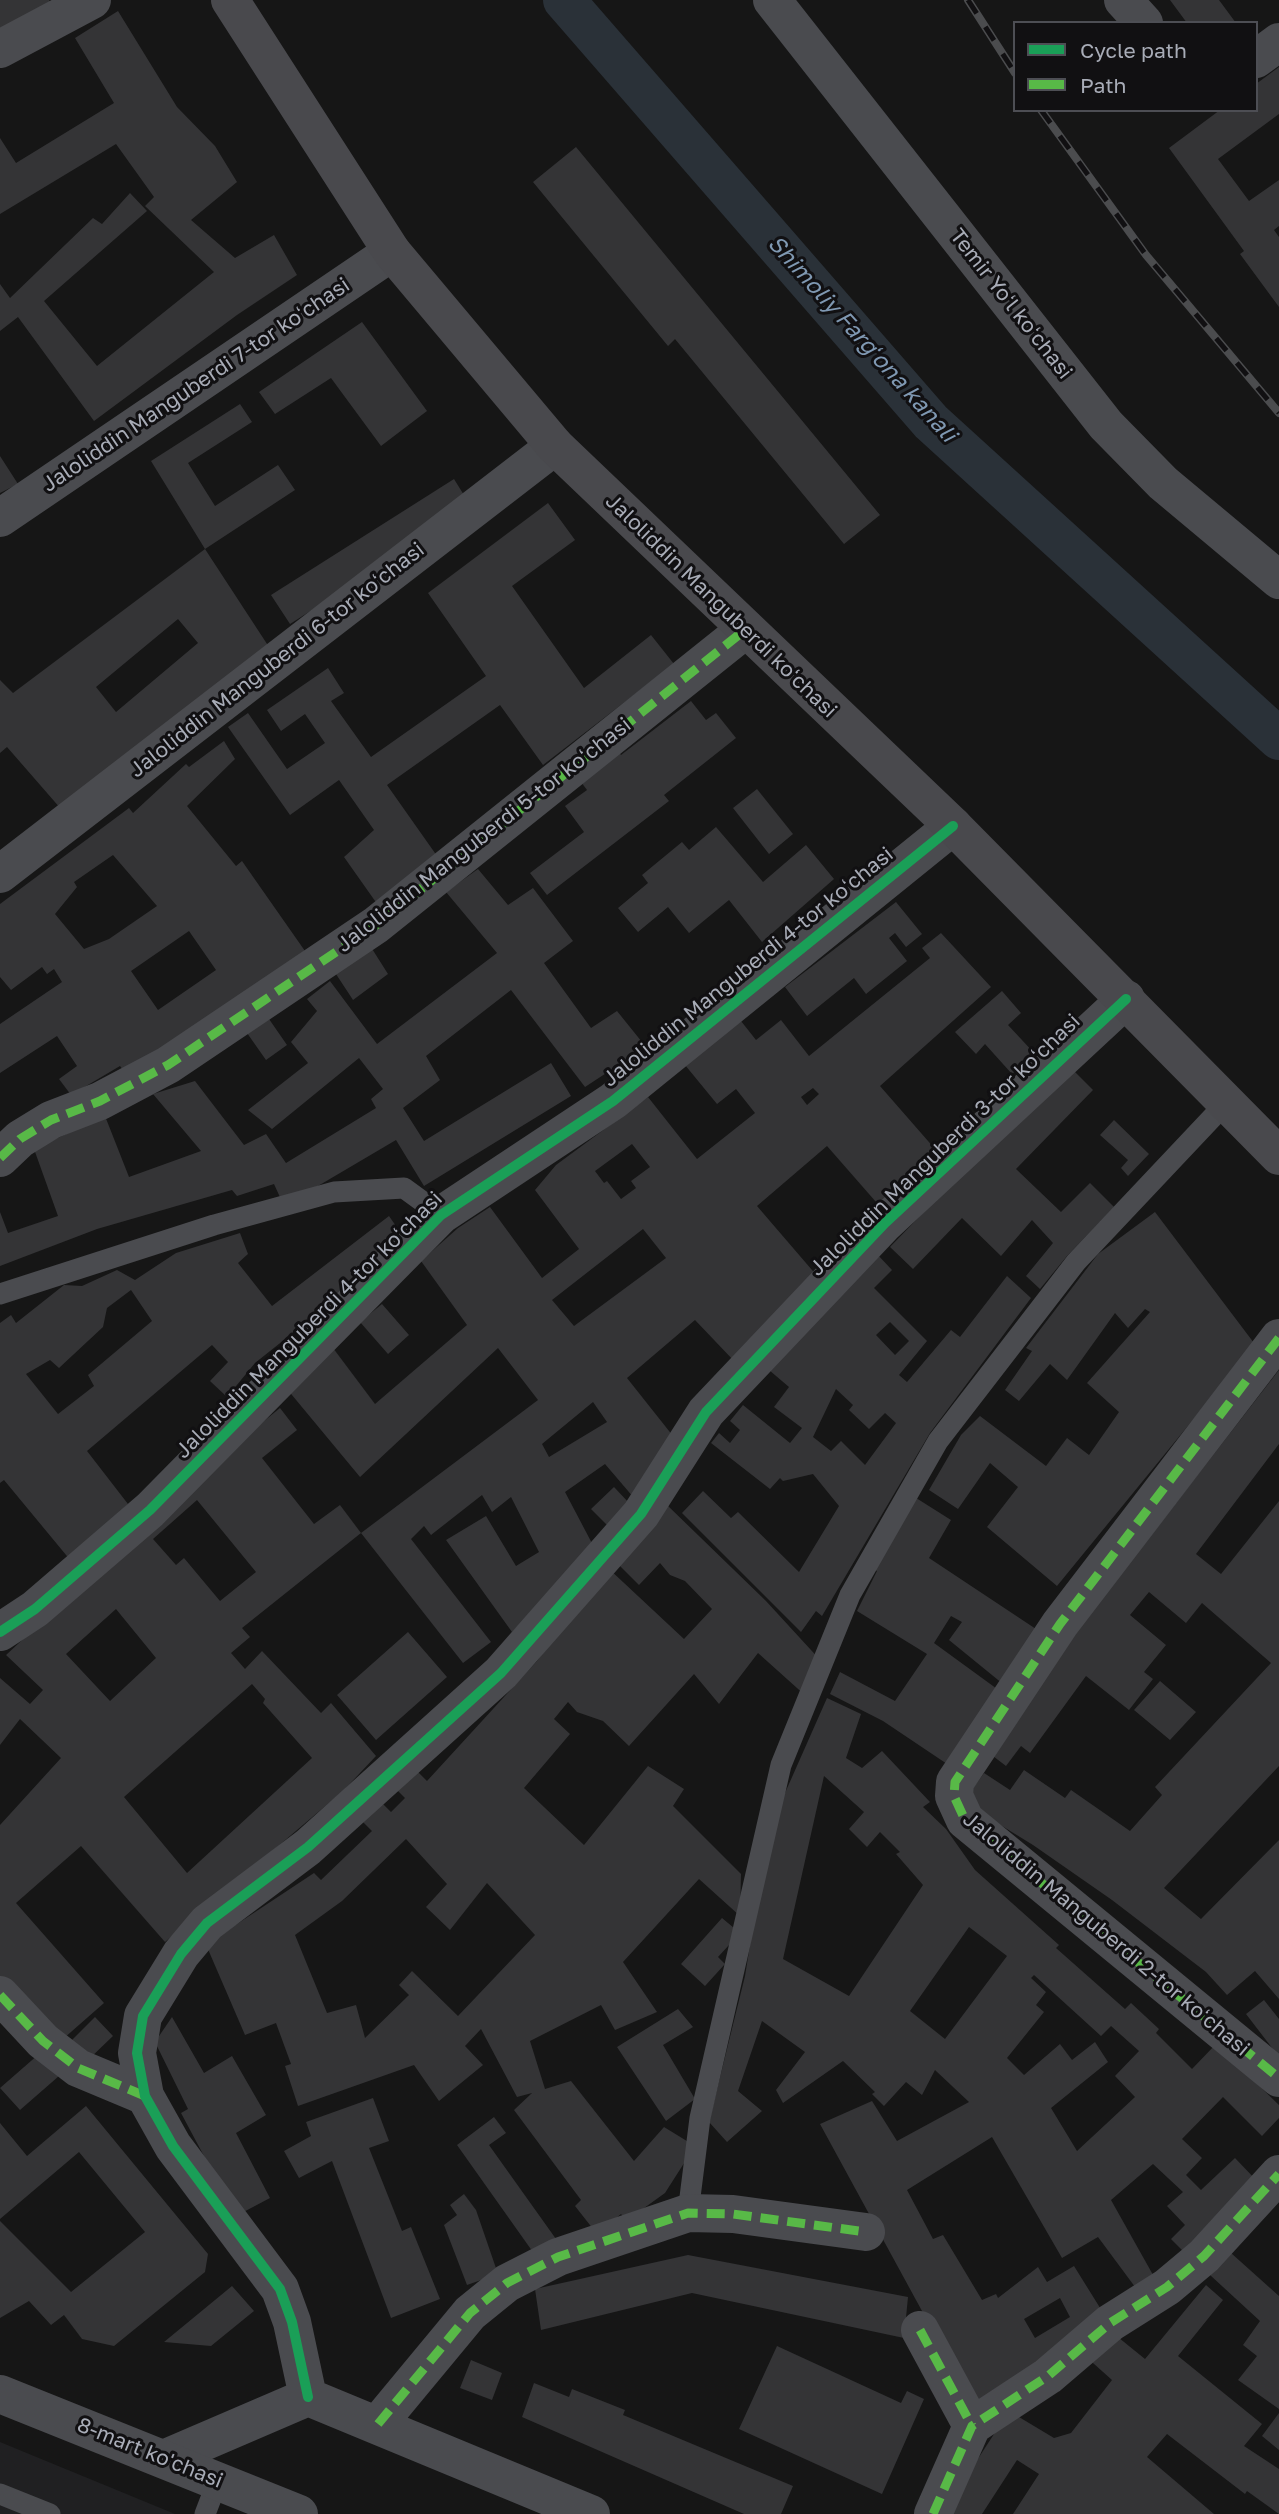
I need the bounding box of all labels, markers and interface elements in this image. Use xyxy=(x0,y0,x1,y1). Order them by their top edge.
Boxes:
legend xyxy=(1013,21,1258,112)
text: Cycle path xyxy=(1080,37,1187,63)
text: Path xyxy=(1080,72,1127,98)
street label: Temir Yoʻl koʻchasi xyxy=(945,224,1077,384)
water label: Shimoliy Fargʻona kanali xyxy=(762,230,962,448)
street label: Jaloliddin Manguberdi 7-tor koʻchasi xyxy=(38,272,354,498)
street label: Jaloliddin Manguberdi koʻchasi xyxy=(600,489,842,723)
street label: Jaloliddin Manguberdi 6-tor koʻchasi xyxy=(125,537,429,783)
street label: Jaloliddin Manguberdi 5-tor koʻchasi xyxy=(332,712,636,958)
street label: Jaloliddin Manguberdi 4-tor koʻchasi xyxy=(598,842,898,1092)
street label: Jaloliddin Manguberdi 3-tor koʻchasi xyxy=(804,1009,1086,1281)
street label: Jaloliddin Manguberdi 4-tor koʻchasi xyxy=(170,1186,448,1464)
street label: Jaloliddin Manguberdi 2-tor koʻchasi xyxy=(958,1807,1254,2061)
street label: 8-mart ko'chasi xyxy=(74,2412,226,2494)

